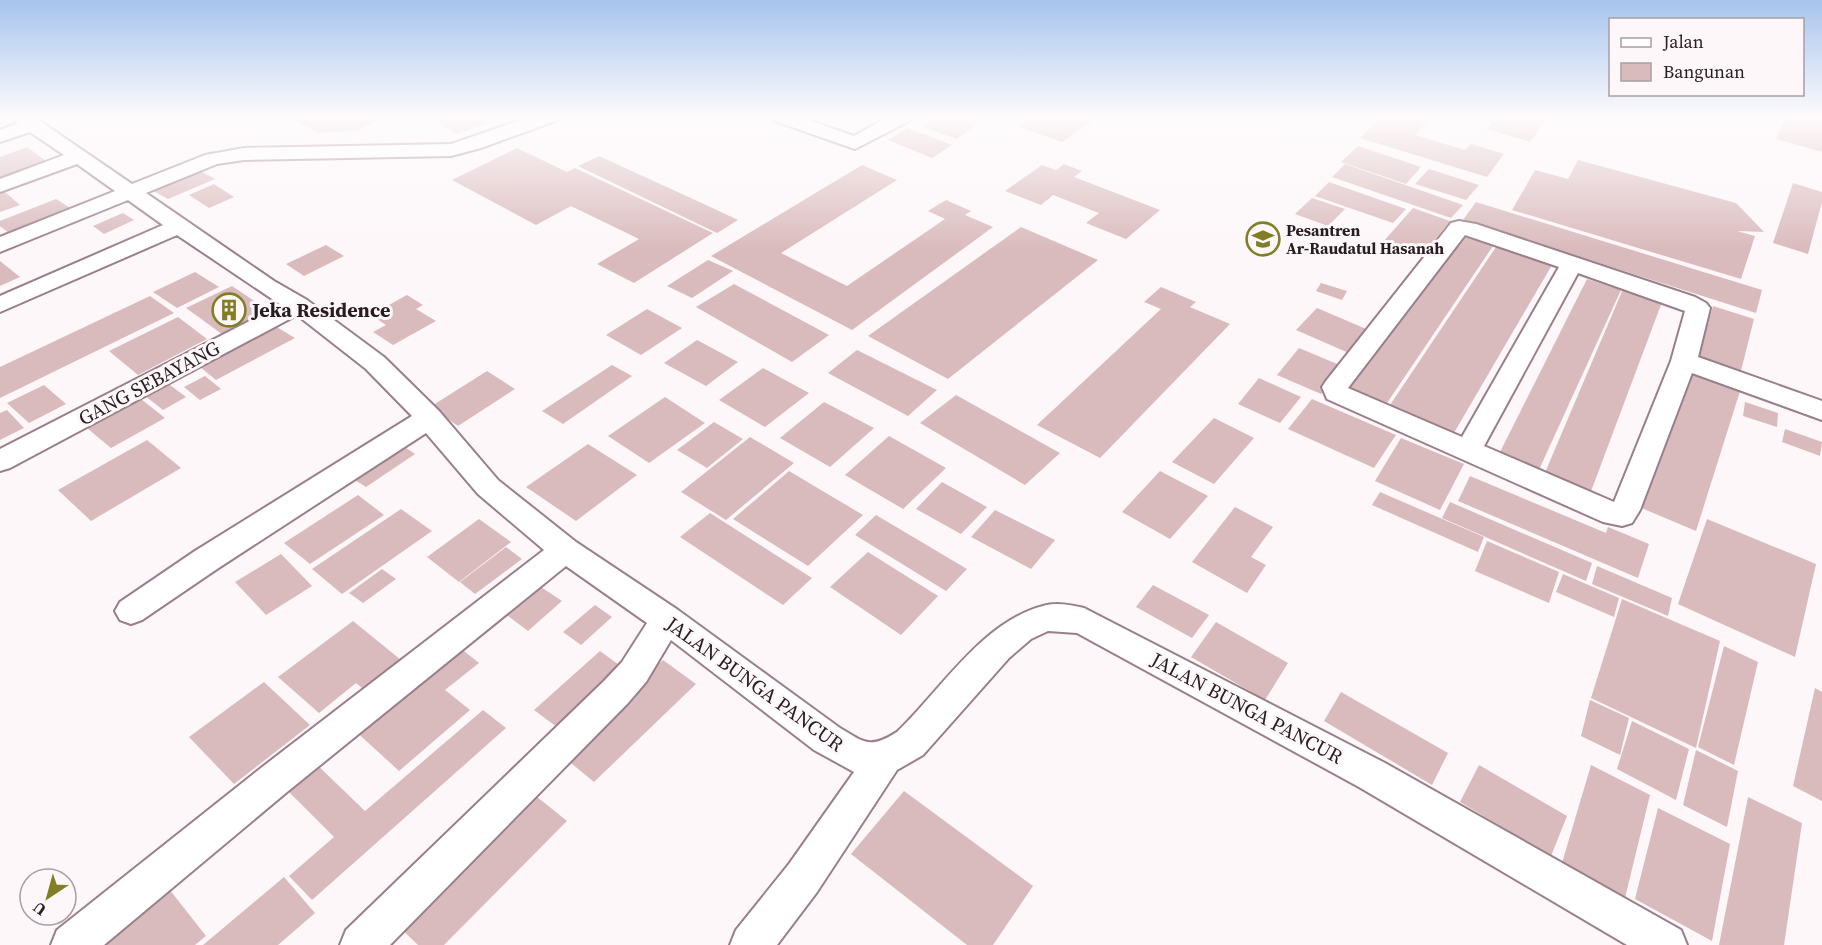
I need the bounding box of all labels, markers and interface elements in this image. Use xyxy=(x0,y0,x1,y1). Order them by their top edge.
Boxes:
legend xyxy=(1609,18,1804,96)
text: Jalan xyxy=(1662,29,1704,54)
text: Bangunan xyxy=(1663,59,1745,84)
place label: Pesantren Ar-Raudatul Hasanah xyxy=(1286,219,1444,259)
school or university icon: Pesantren Ar-Raudatul Hasanah xyxy=(1245,221,1281,257)
building icon: Jeka Residence xyxy=(211,292,247,328)
place label: Jeka Residence xyxy=(250,296,390,324)
street label: GANG SEBAYANG xyxy=(73,334,225,432)
street label: JALAN BUNGA PANCUR xyxy=(660,609,850,758)
street label: JALAN BUNGA PANCUR xyxy=(1145,645,1348,770)
north arrow xyxy=(18,867,78,927)
text: U xyxy=(28,897,50,921)

